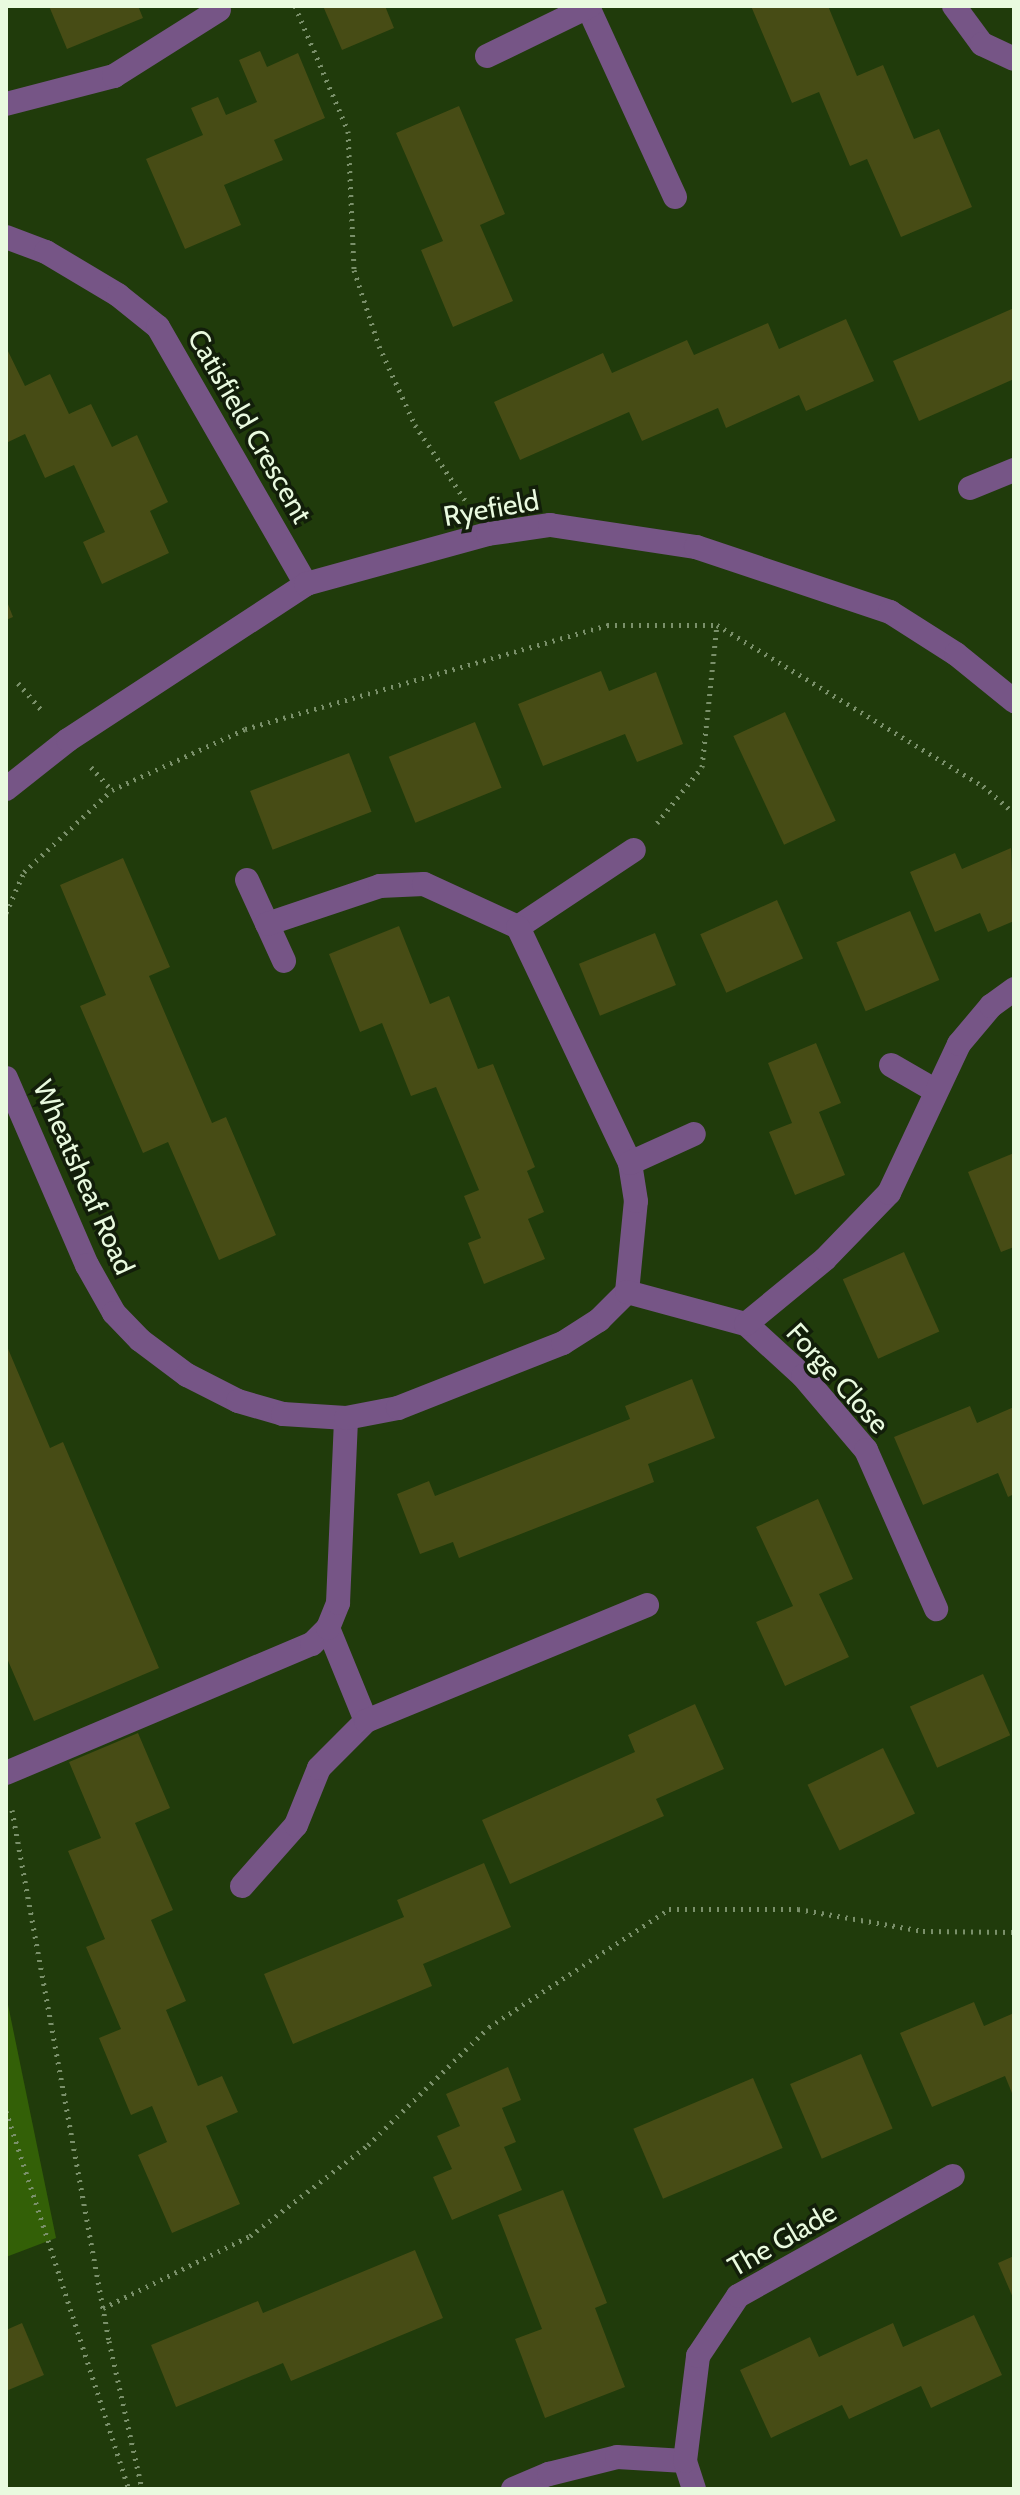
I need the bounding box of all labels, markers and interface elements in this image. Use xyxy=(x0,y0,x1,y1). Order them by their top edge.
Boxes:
street label: Catisfield Crescent xyxy=(181,323,319,529)
street label: Ryefield xyxy=(441,483,541,533)
street label: Wheatsheaf Road xyxy=(26,1075,142,1279)
street label: Forge Close xyxy=(780,1316,896,1440)
street label: The Glade xyxy=(722,2195,842,2283)

